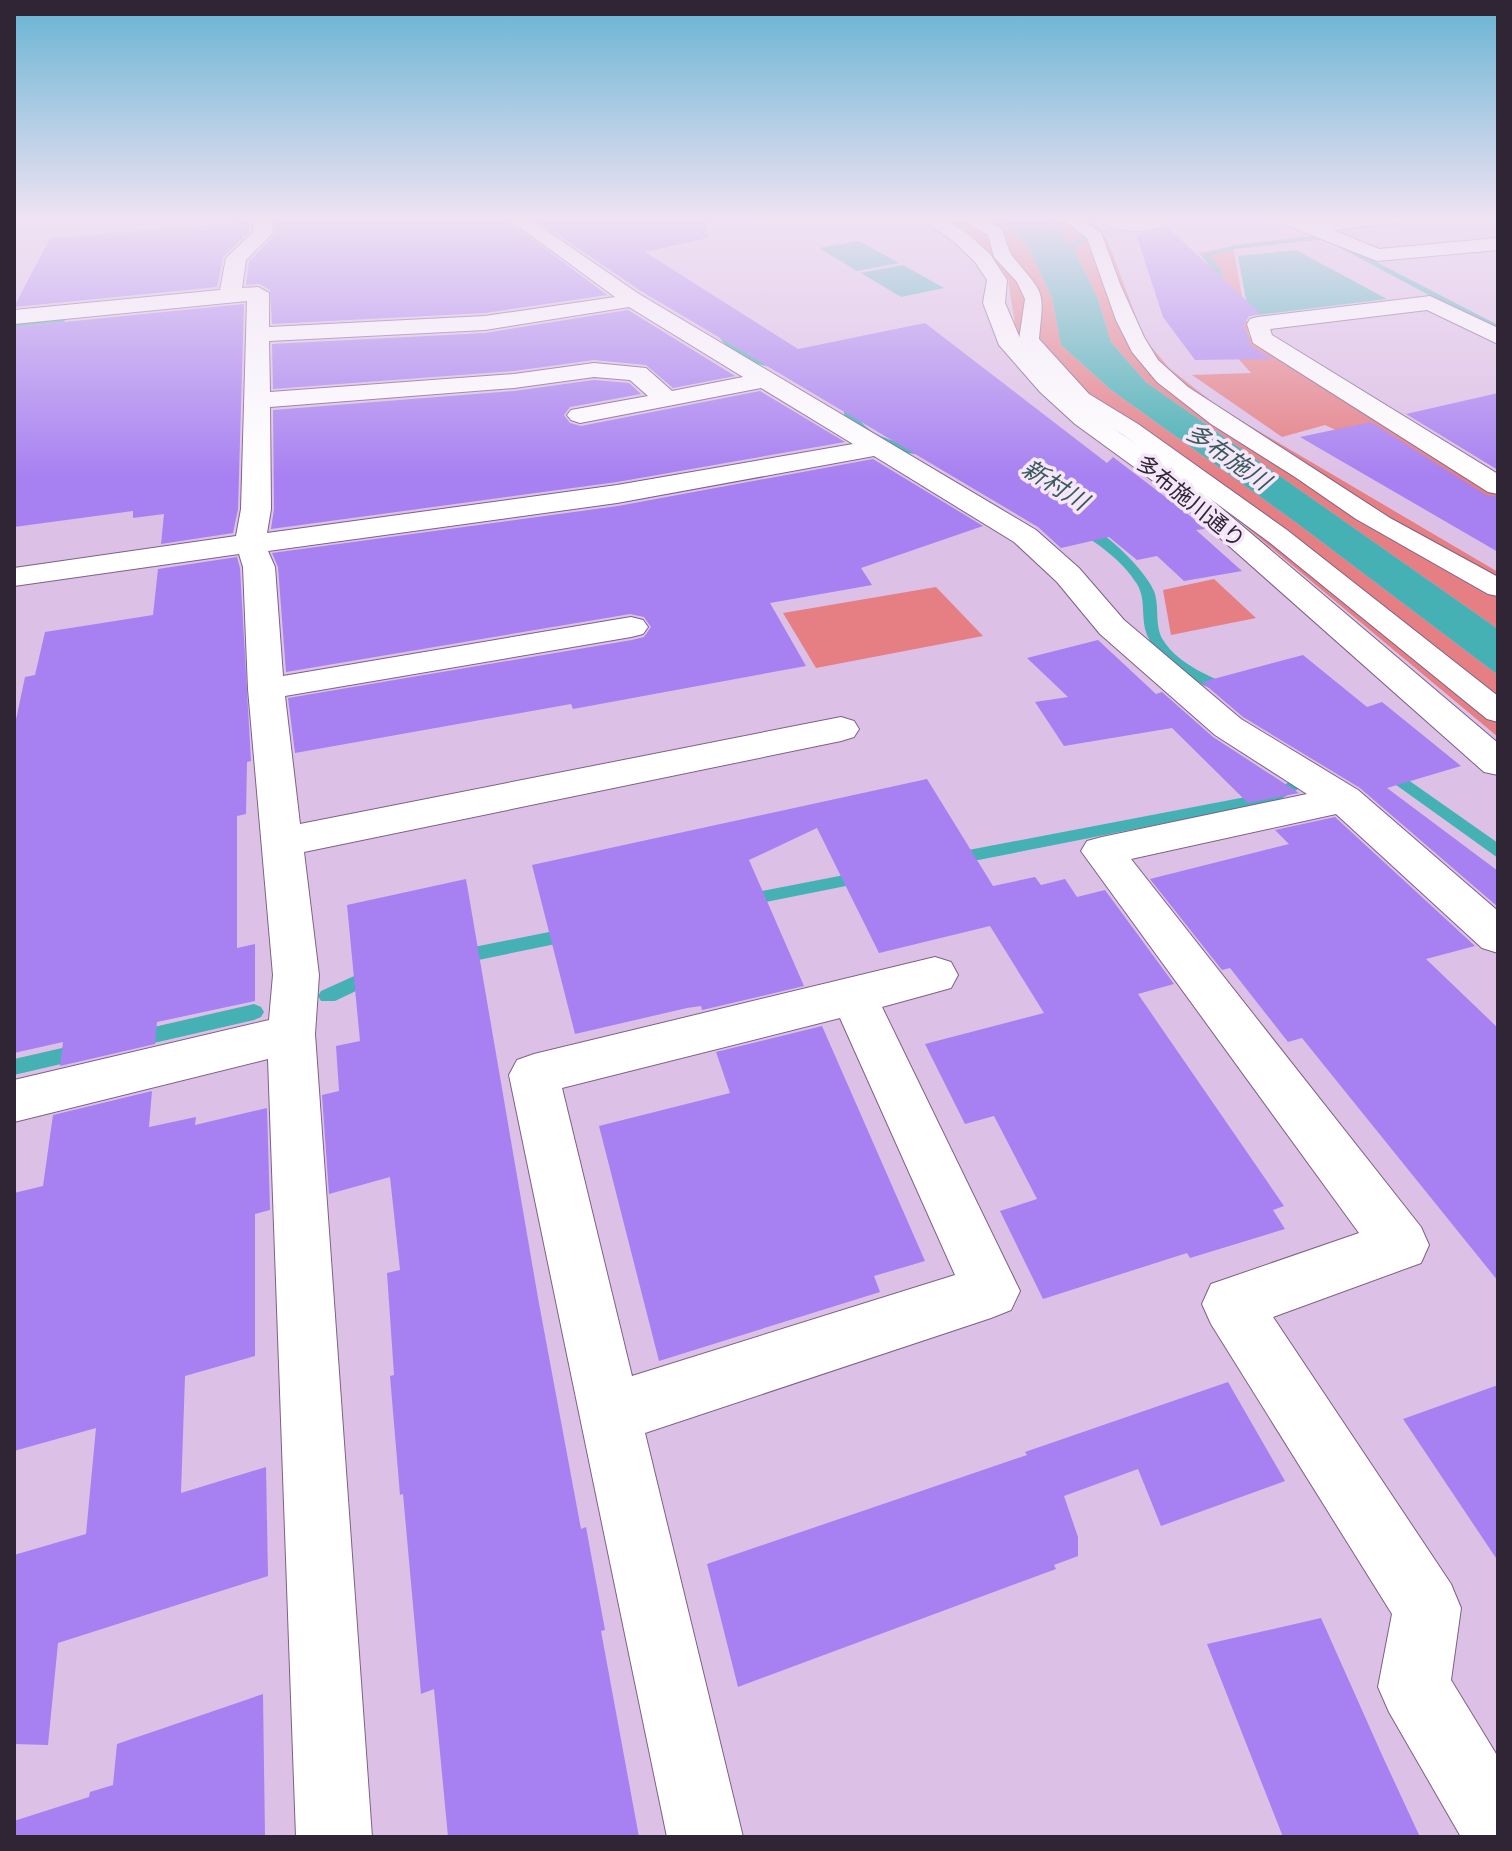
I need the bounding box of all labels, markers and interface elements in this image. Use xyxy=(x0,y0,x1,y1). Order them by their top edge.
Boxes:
water label: 多布施川 xyxy=(1180,416,1279,499)
street label: 多布施川通り xyxy=(1131,449,1251,553)
water label: 新村川 xyxy=(1017,452,1097,518)

